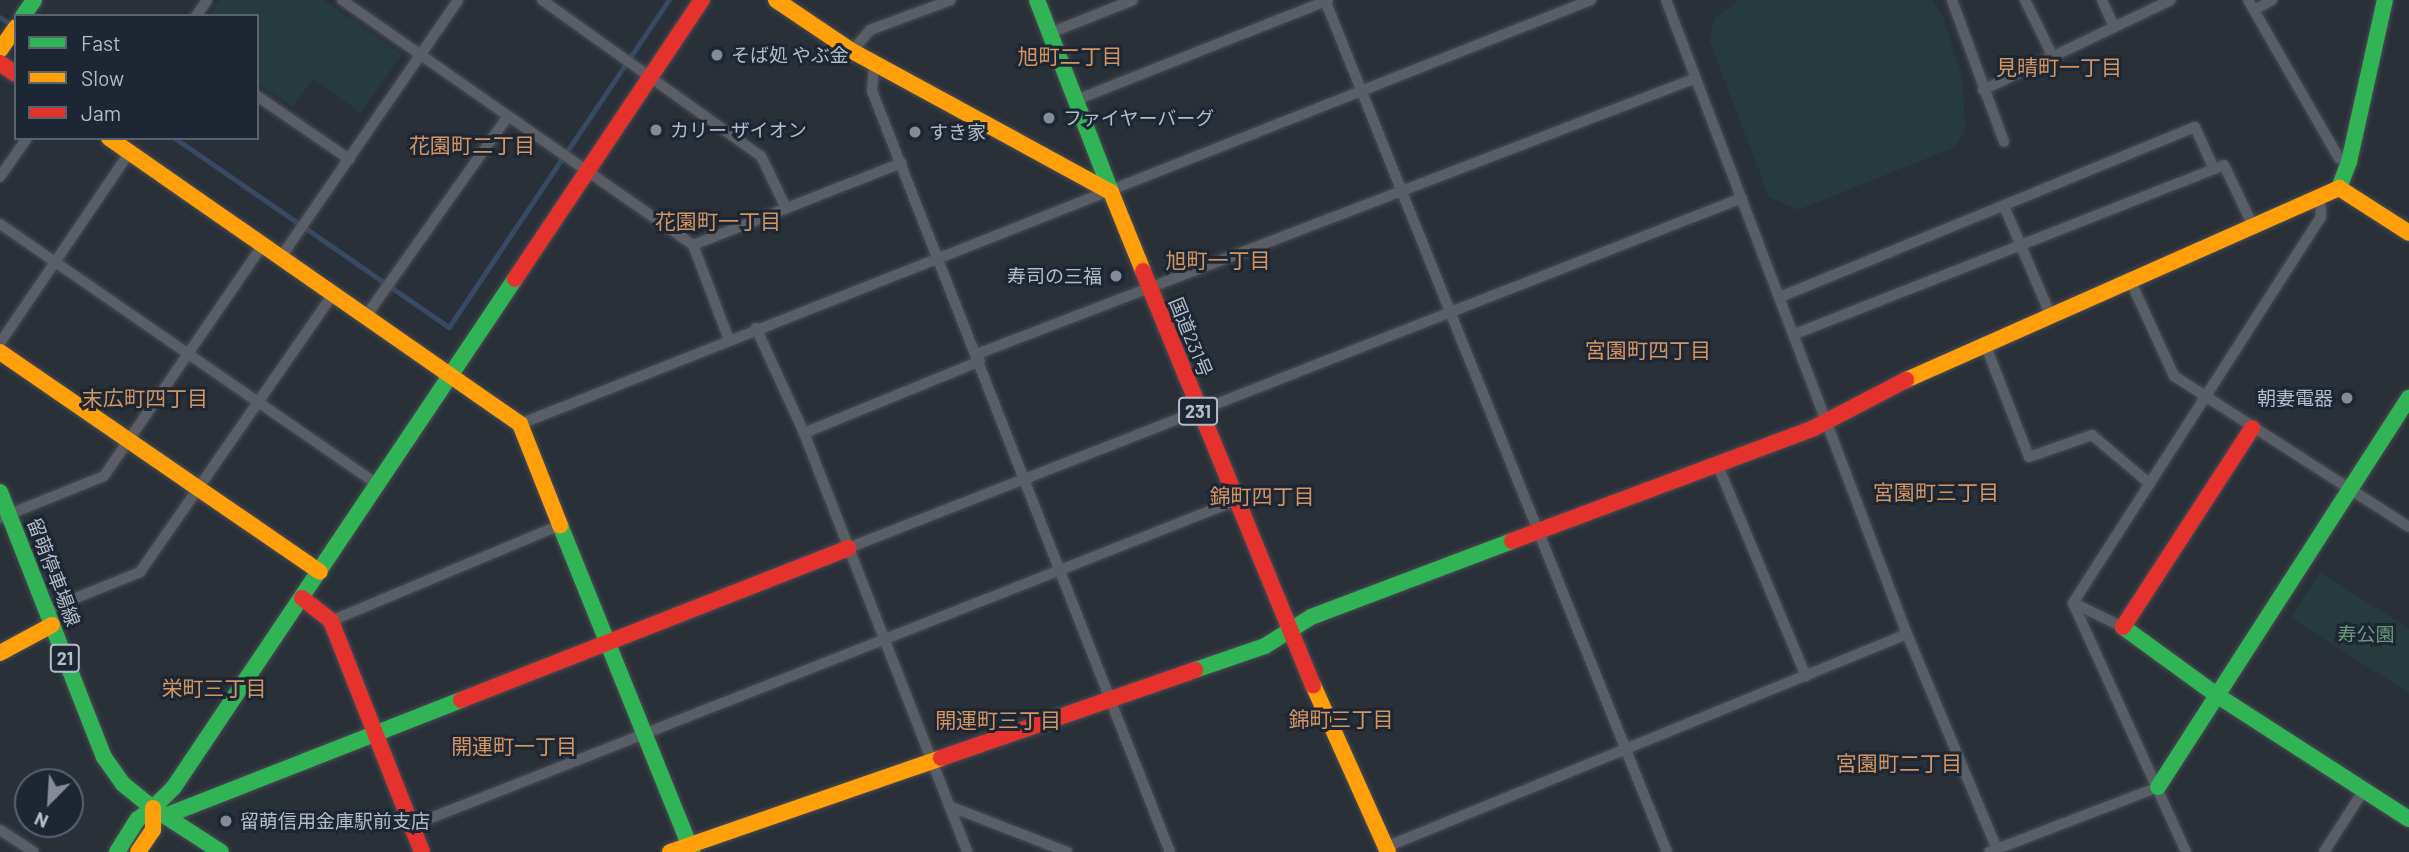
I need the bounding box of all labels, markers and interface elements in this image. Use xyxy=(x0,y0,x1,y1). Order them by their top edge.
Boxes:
legend xyxy=(14,14,259,140)
text: Fast xyxy=(81,30,121,55)
district label: 旭町二丁目 xyxy=(1018,43,1122,69)
place label: そば処 やぶ金 xyxy=(731,44,849,66)
marker: そば処 やぶ金 xyxy=(709,47,725,63)
district label: 見晴町一丁目 xyxy=(1996,54,2122,80)
text: Slow xyxy=(81,65,124,90)
text: Jam xyxy=(81,100,121,125)
place label: ファイヤーバーグ xyxy=(1063,107,1215,129)
marker: ファイヤーバーグ xyxy=(1041,110,1057,126)
place label: カリー ザイオン xyxy=(670,119,807,141)
place label: すき家 xyxy=(929,121,986,143)
marker: カリー ザイオン xyxy=(648,122,664,138)
marker: すき家 xyxy=(907,124,923,140)
district label: 花園町二丁目 xyxy=(409,132,535,158)
district label: 花園町一丁目 xyxy=(655,208,781,234)
district label: 旭町一丁目 xyxy=(1166,247,1270,273)
place label: 寿司の三福 xyxy=(1007,265,1102,287)
marker: 寿司の三福 xyxy=(1108,268,1124,284)
street label: 国道231号 xyxy=(1165,294,1217,380)
district label: 宮園町四丁目 xyxy=(1585,337,1711,363)
district label: 末広町四丁目 xyxy=(82,385,208,411)
place label: 朝妻電器 xyxy=(2257,387,2333,409)
marker: 朝妻電器 xyxy=(2339,390,2355,406)
road number: 231 xyxy=(1177,396,1219,426)
district label: 宮園町三丁目 xyxy=(1873,479,1999,505)
district label: 錦町四丁目 xyxy=(1210,483,1314,509)
street label: 留萌停車場線 xyxy=(23,515,85,629)
park label: 寿公園 xyxy=(2338,623,2394,645)
road number: 21 xyxy=(49,644,81,672)
district label: 栄町三丁目 xyxy=(162,675,266,701)
district label: 錦町三丁目 xyxy=(1289,706,1393,732)
district label: 開運町三丁目 xyxy=(935,707,1061,733)
district label: 開運町一丁目 xyxy=(451,733,577,759)
district label: 宮園町二丁目 xyxy=(1836,750,1962,776)
north arrow xyxy=(14,768,84,838)
text: N xyxy=(31,808,52,834)
place label: 留萌信用金庫駅前支店 xyxy=(240,810,430,832)
marker: 留萌信用金庫駅前支店 xyxy=(218,813,234,829)

